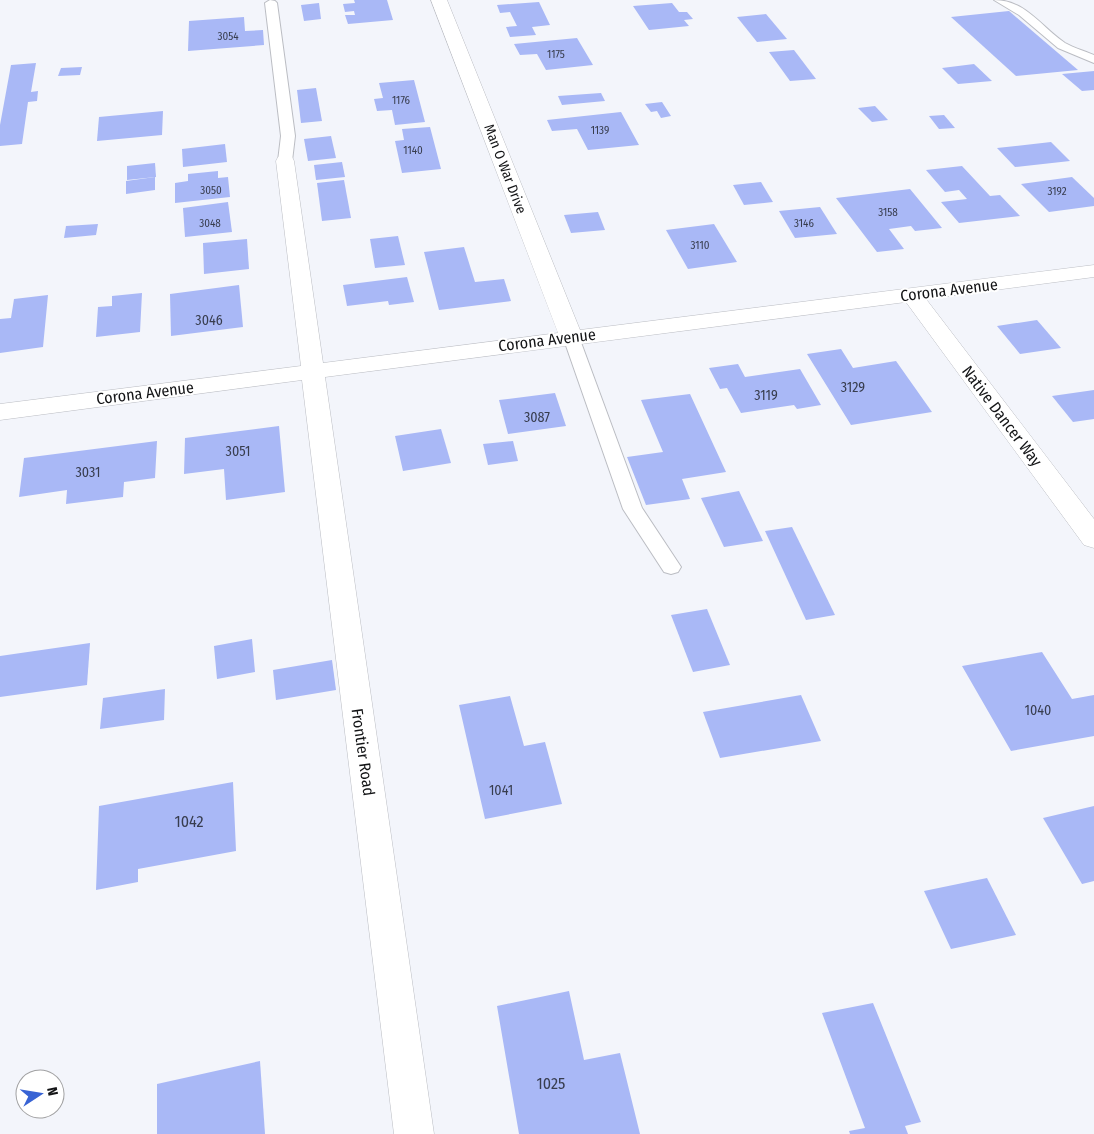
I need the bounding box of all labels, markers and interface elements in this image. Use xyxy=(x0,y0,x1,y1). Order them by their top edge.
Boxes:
house number: 3054 xyxy=(217,30,239,43)
house number: 1175 xyxy=(547,48,565,61)
house number: 1176 xyxy=(392,94,411,107)
street label: Man O War Drive xyxy=(480,122,530,216)
house number: 1139 xyxy=(591,124,609,137)
house number: 1140 xyxy=(403,144,423,157)
house number: 3050 xyxy=(200,184,222,197)
house number: 3192 xyxy=(1048,185,1067,198)
house number: 3158 xyxy=(878,206,898,219)
house number: 3048 xyxy=(199,217,221,230)
house number: 3146 xyxy=(794,217,814,230)
house number: 3110 xyxy=(691,239,710,252)
street label: Corona Avenue xyxy=(899,275,999,305)
house number: 3046 xyxy=(195,312,223,329)
street label: Corona Avenue xyxy=(497,325,597,355)
street label: Native Dancer Way xyxy=(958,362,1047,471)
street label: Corona Avenue xyxy=(95,378,195,408)
house number: 3129 xyxy=(841,379,865,396)
house number: 3119 xyxy=(754,387,778,404)
house number: 3087 xyxy=(524,409,550,426)
house number: 3051 xyxy=(226,443,250,460)
house number: 3031 xyxy=(76,464,100,481)
house number: 1040 xyxy=(1025,702,1051,719)
street label: Frontier Road xyxy=(347,707,379,797)
house number: 1041 xyxy=(489,782,513,799)
house number: 1042 xyxy=(174,812,204,831)
north arrow xyxy=(15,1069,65,1119)
house number: 1025 xyxy=(537,1074,565,1093)
text: N xyxy=(43,1086,61,1097)

